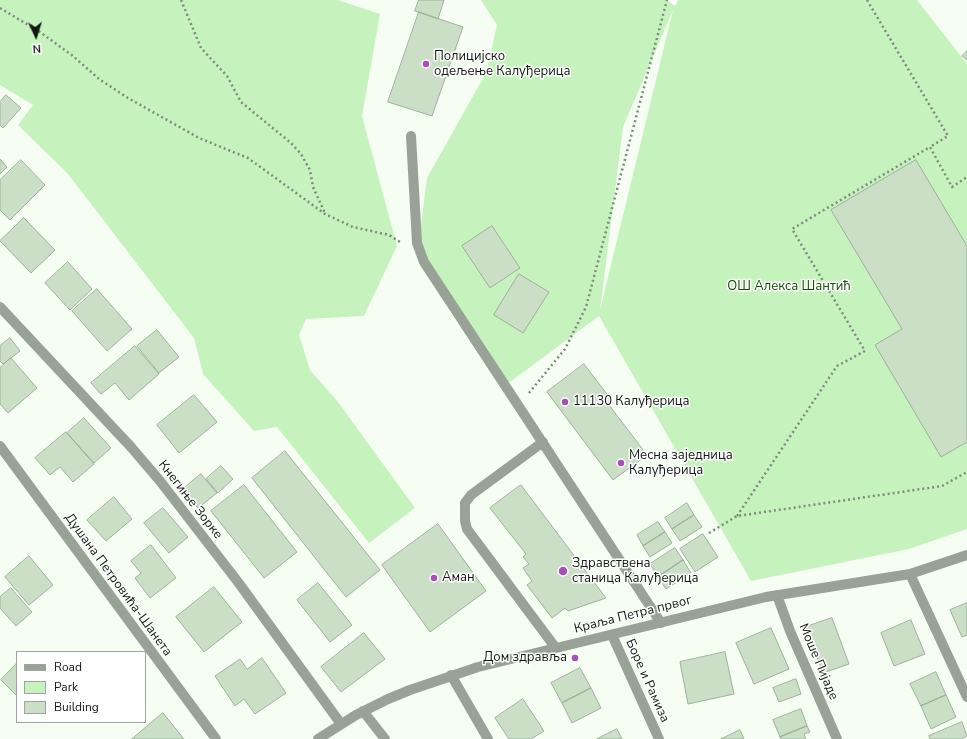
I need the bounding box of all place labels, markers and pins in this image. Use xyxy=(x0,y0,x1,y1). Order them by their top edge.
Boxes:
place label: Полицијско одељење Калуђерица xyxy=(434,49,571,80)
marker: Полицијско одељење Калуђерица xyxy=(421,59,431,69)
place label: 11130 Калуђерица xyxy=(573,394,690,410)
marker: 11130 Калуђерица xyxy=(560,397,570,407)
place label: Месна заједница Калуђерица xyxy=(629,448,733,479)
marker: Месна заједница Калуђерица xyxy=(616,458,626,468)
place label: Здравствена станица Калуђерица xyxy=(572,556,699,587)
marker: Здравствена станица Калуђерица xyxy=(557,565,569,577)
place label: Аман xyxy=(442,570,475,586)
marker: Аман xyxy=(429,573,439,583)
place label: Дом здравља xyxy=(483,650,567,666)
marker: Дом здравља xyxy=(570,653,580,663)

